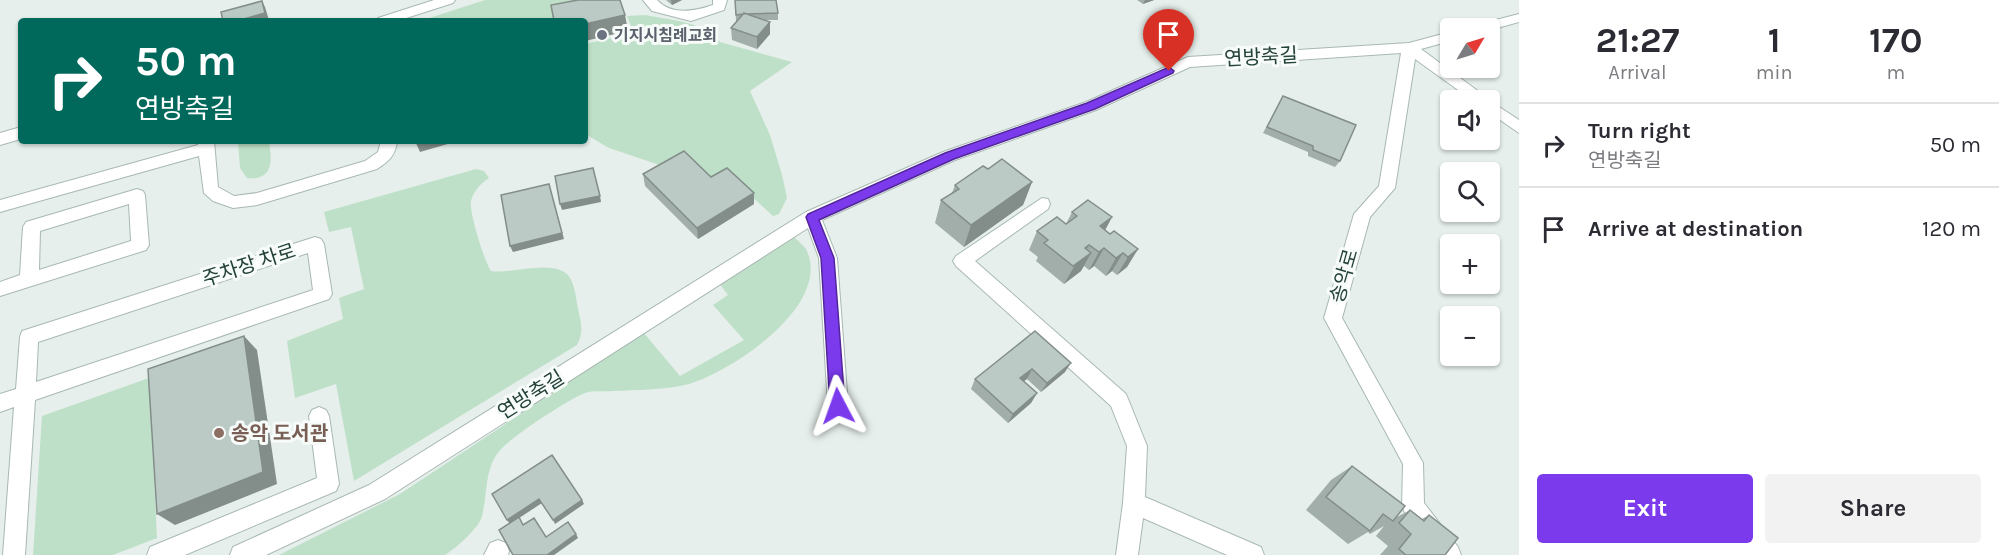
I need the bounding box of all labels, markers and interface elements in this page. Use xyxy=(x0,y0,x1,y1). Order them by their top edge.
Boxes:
pin xyxy=(1143,9,1194,71)
icon: arrive xyxy=(1152,18,1185,51)
north arrow xyxy=(1440,18,1500,78)
map controls xyxy=(1440,18,1500,366)
text: 21:27 xyxy=(1595,19,1679,61)
text: 1 xyxy=(1768,19,1781,61)
text: 170 xyxy=(1869,19,1923,61)
place label: 기지시침례교회 xyxy=(614,26,717,45)
marker: 기지시침례교회 xyxy=(595,28,609,42)
text: 50 m xyxy=(135,36,237,86)
icon: right xyxy=(36,42,114,120)
street label: 연방축길 xyxy=(1224,44,1298,70)
text: Arrival xyxy=(1608,61,1667,84)
text: min xyxy=(1756,61,1793,84)
text: m xyxy=(1886,61,1905,84)
button: sound xyxy=(1440,90,1500,150)
text: 연방축길 xyxy=(135,93,234,125)
text: Turn right xyxy=(1588,118,1691,144)
icon: right xyxy=(1537,129,1570,162)
text: 50 m xyxy=(1930,132,1981,158)
text: 연방축길 xyxy=(1588,149,1662,172)
button: search xyxy=(1440,162,1500,222)
icon: arrive xyxy=(1537,213,1570,246)
text: Arrive at destination xyxy=(1588,216,1803,242)
text: 120 m xyxy=(1922,216,1981,242)
button: + xyxy=(1440,234,1500,294)
street label: 주차장 차로 xyxy=(199,239,299,291)
street label: 송악로 xyxy=(1325,246,1363,306)
button: − xyxy=(1440,306,1500,366)
street label: 연방축길 xyxy=(494,366,568,424)
position arrow xyxy=(806,374,870,438)
place label: 송악 도서관 xyxy=(231,422,329,445)
marker: 송악 도서관 xyxy=(212,426,226,440)
button: Exit xyxy=(1537,474,1753,543)
button: Share xyxy=(1765,474,1981,543)

